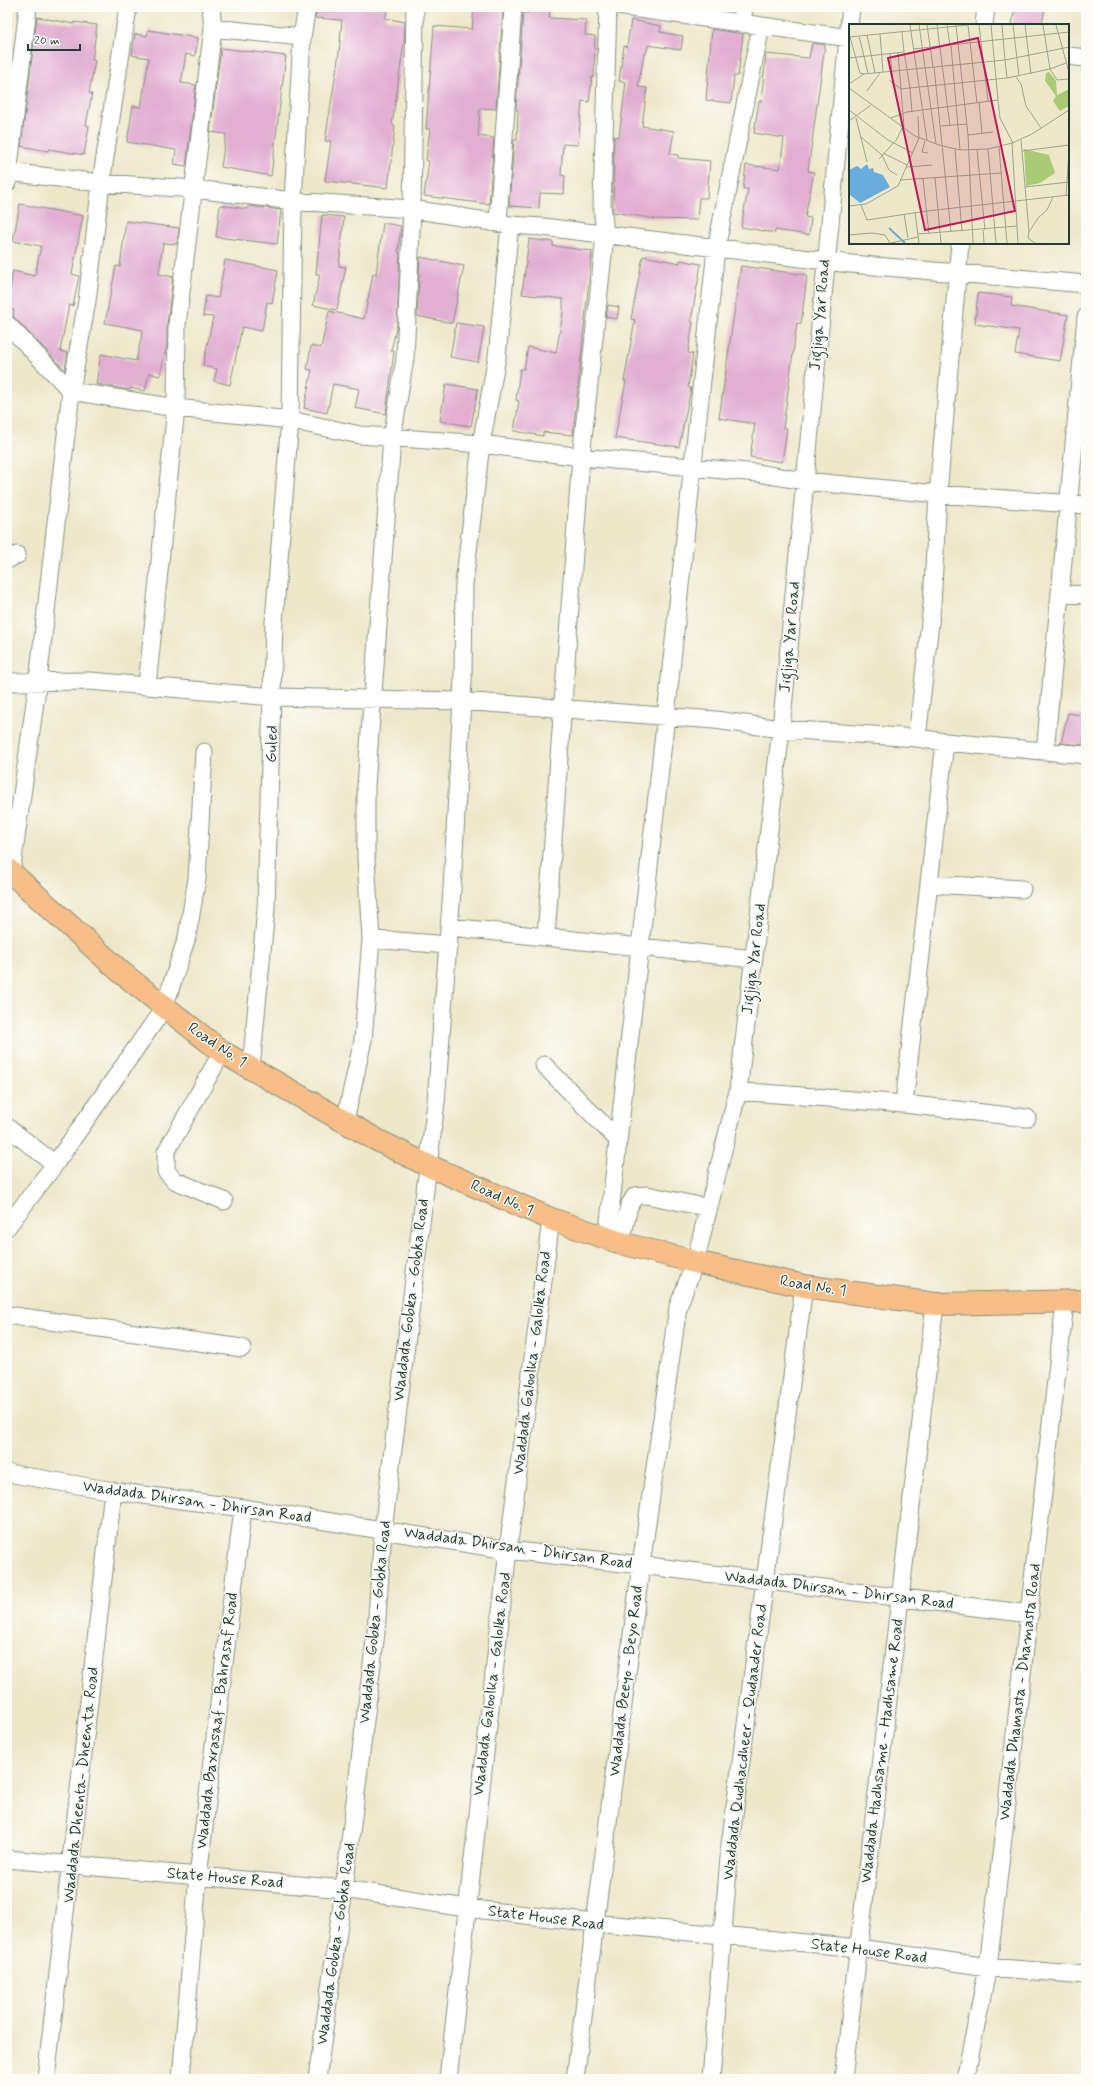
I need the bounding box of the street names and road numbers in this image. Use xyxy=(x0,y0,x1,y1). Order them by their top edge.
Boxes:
street label: Jigjiga Yar Road xyxy=(805,258,836,372)
street label: Jigjiga Yar Road xyxy=(775,580,806,694)
street label: Guled xyxy=(261,725,283,763)
street label: Jigjiga Yar Road xyxy=(737,902,772,1016)
street label: Road No. 1 xyxy=(183,1018,251,1072)
street label: Road No. 1 xyxy=(467,1175,537,1221)
street label: Waddada Gobka - Gobka Road xyxy=(388,1198,434,1402)
street label: Waddada Galoolka - Galolka Road xyxy=(508,1250,556,1476)
street label: Road No. 1 xyxy=(778,1270,848,1302)
street label: Waddada Dhirsan - Dhirsan Road xyxy=(81,1476,313,1528)
street label: Waddada Gobka - Gobka Road xyxy=(354,1519,396,1725)
street label: Waddada Dhirsan - Dhirsan Road xyxy=(402,1522,634,1574)
street label: Waddada Dhamasta - Dhamasta Road xyxy=(994,1562,1046,1822)
street label: Waddada Dhirsan - Dhirsan Road xyxy=(723,1566,955,1614)
street label: Waddada Galoolka - Galolka Road xyxy=(468,1571,516,1797)
street label: Waddada Beeyo - Beyo Road xyxy=(604,1584,648,1778)
street label: Waddada Baxrasaaf - Bahrasaf Road xyxy=(191,1591,243,1851)
street label: Waddada Qudhacdheer - Qudaader Road xyxy=(718,1603,772,1881)
street label: Waddada Hadhsame - Hadhsame Road xyxy=(855,1618,909,1884)
street label: Waddada Dheenta- Dheenta Road xyxy=(58,1666,104,1904)
street label: Waddada Gobka - Gobka Road xyxy=(311,1842,361,2046)
street label: State House Road xyxy=(166,1862,284,1894)
street label: State House Road xyxy=(487,1900,605,1936)
street label: State House Road xyxy=(810,1933,928,1969)

